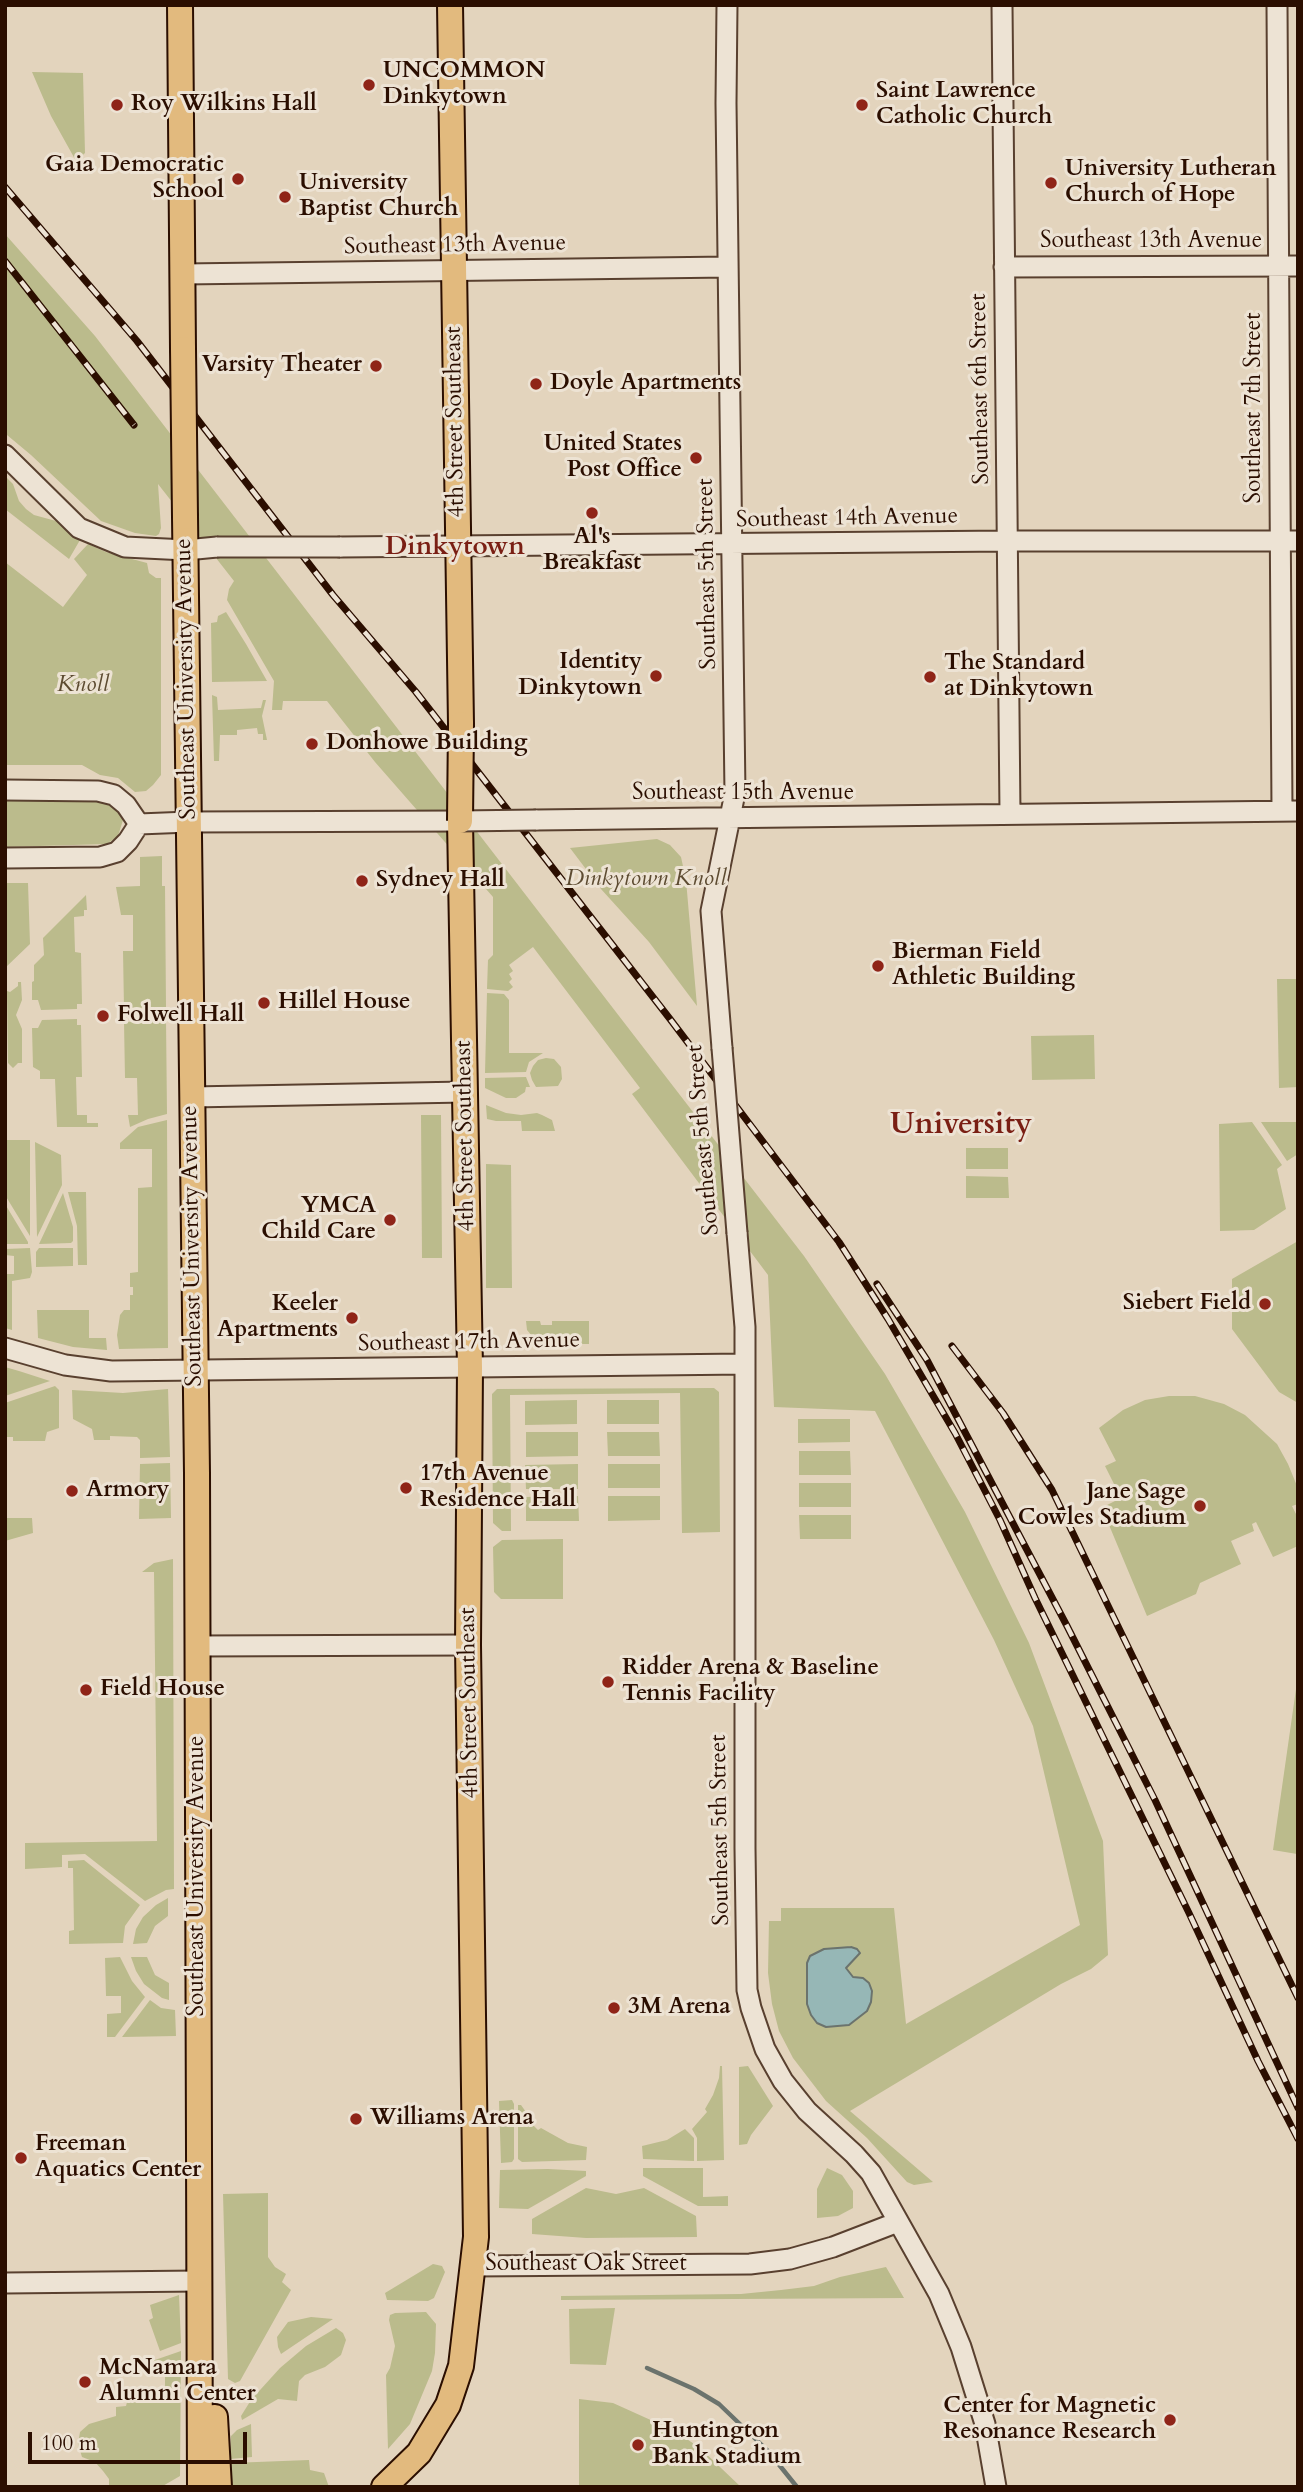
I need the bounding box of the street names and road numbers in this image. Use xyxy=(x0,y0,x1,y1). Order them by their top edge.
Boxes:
street label: Southeast 13th Avenue xyxy=(1040,228,1262,256)
street label: Southeast 13th Avenue xyxy=(344,230,566,262)
street label: Southeast 6th Street xyxy=(966,293,996,485)
street label: Southeast 7th Street xyxy=(1241,312,1269,504)
street label: 4th Street Southeast xyxy=(441,326,471,518)
street label: Southeast 5th Street xyxy=(693,478,723,670)
street label: Southeast 14th Avenue xyxy=(736,503,958,535)
street label: Southeast University Avenue xyxy=(171,538,203,820)
street label: Southeast 15th Avenue xyxy=(632,780,854,808)
street label: 4th Street Southeast xyxy=(451,1040,481,1232)
street label: Southeast 5th Street xyxy=(682,1044,726,1236)
street label: Southeast University Avenue xyxy=(177,1105,209,1387)
street label: Southeast 17th Avenue xyxy=(358,1327,580,1359)
street label: 4th Street Southeast xyxy=(455,1607,485,1799)
street label: Southeast 5th Street xyxy=(706,1734,736,1926)
street label: Southeast University Avenue xyxy=(184,1735,212,2017)
street label: Southeast Oak Street xyxy=(485,2251,687,2279)

